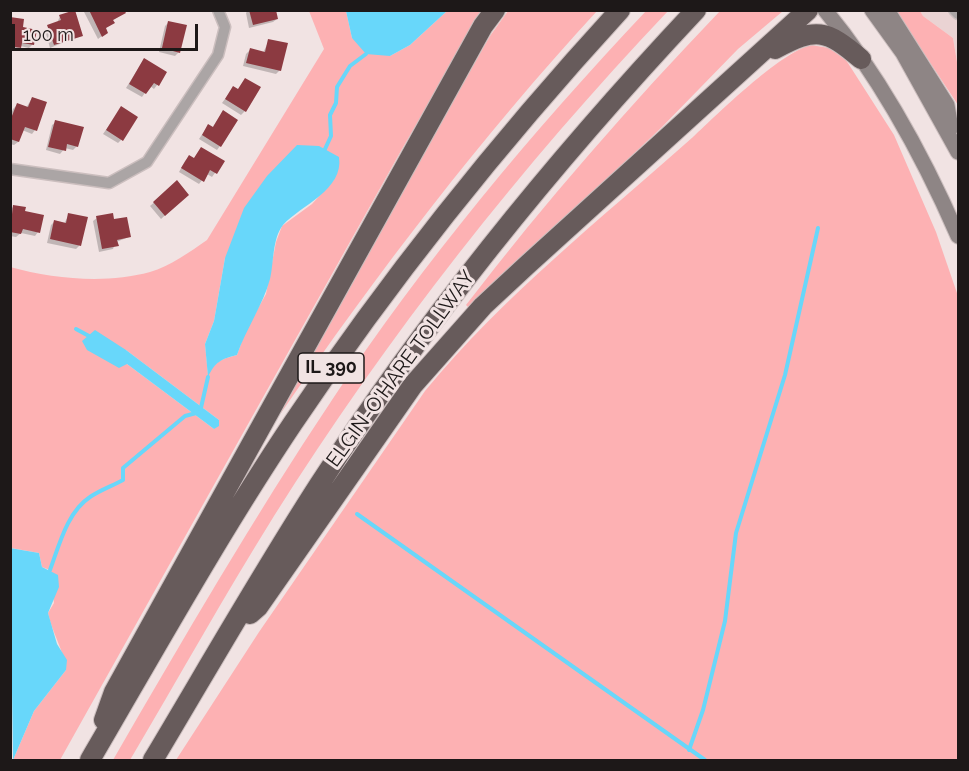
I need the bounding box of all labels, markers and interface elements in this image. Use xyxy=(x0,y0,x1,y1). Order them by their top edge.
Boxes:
scale bar xyxy=(15,12,201,50)
text: 100 m xyxy=(23,24,74,45)
street label: ELGIN-O'HARE TOLLWAY xyxy=(322,266,480,472)
road number: IL 390 xyxy=(298,353,364,383)

